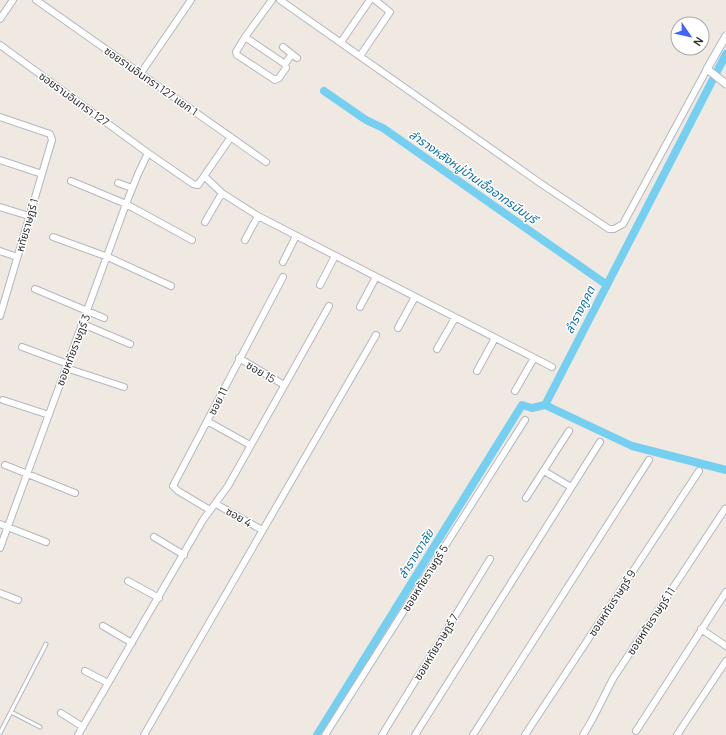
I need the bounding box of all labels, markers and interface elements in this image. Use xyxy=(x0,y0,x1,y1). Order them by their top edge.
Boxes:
north arrow xyxy=(670,16,710,56)
text: N xyxy=(690,34,707,49)
street label: ซอยรามอินทรา 127 แยก 1 xyxy=(101,43,201,119)
street label: ซอยรามอินทรา 127 xyxy=(36,68,112,129)
water label: ลำรางหลังหมู่บ้านเอื้ออาทรมีนบุรี xyxy=(406,126,543,229)
street label: หทัยราษฎร์ 1 xyxy=(12,196,41,253)
water label: ลำรางคูคต xyxy=(560,282,599,336)
street label: ซอยหทัยราษฎร์ 3 xyxy=(52,312,93,388)
street label: ซอย 15 xyxy=(244,357,279,386)
street label: ซอย 11 xyxy=(204,384,231,417)
street label: ซอย 4 xyxy=(224,503,255,530)
water label: ลำรางตาลัย xyxy=(394,525,438,582)
street label: ซอยหทัยราษฎร์ 5 xyxy=(398,541,451,614)
street label: ซอยหทัยราษฎร์ 9 xyxy=(584,566,639,639)
street label: ซอยหทัยราษฎร์ 11 xyxy=(623,584,678,658)
street label: ซอยหทัยราษฎร์ 7 xyxy=(410,611,461,683)

